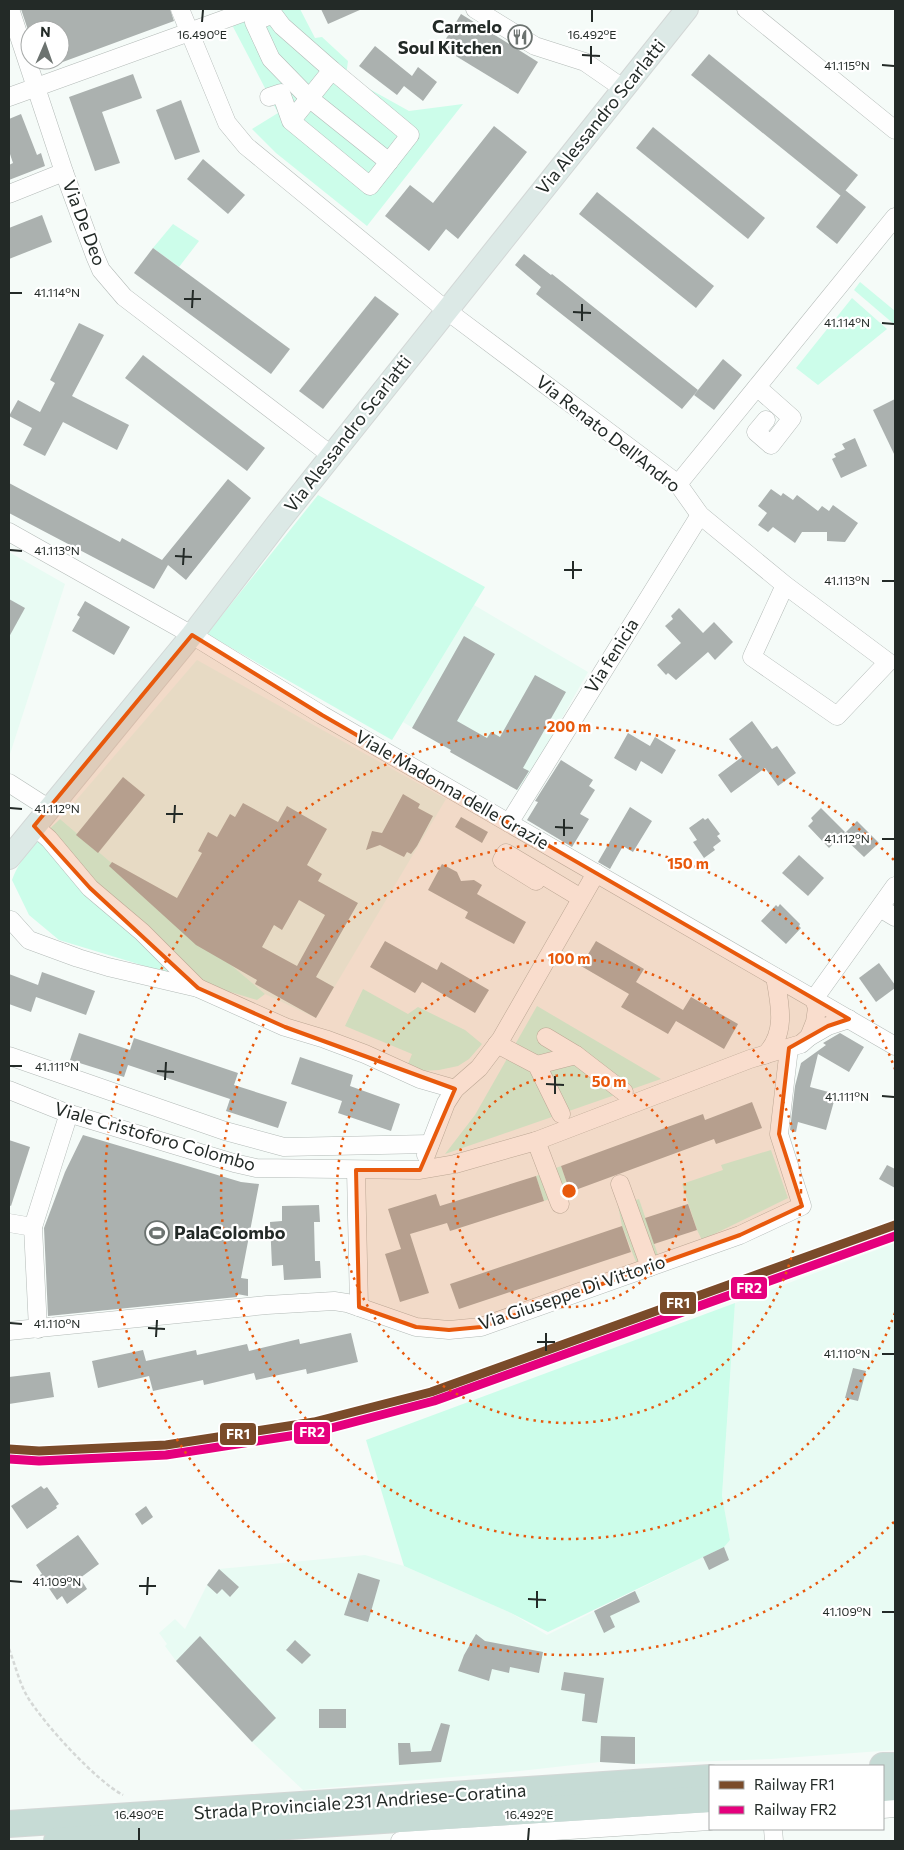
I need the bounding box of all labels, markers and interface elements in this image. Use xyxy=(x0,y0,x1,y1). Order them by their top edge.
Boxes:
place label: Carmelo Soul Kitchen xyxy=(398,15,502,58)
north arrow xyxy=(20,20,70,70)
text: N xyxy=(40,23,51,40)
restaurant icon: Carmelo Soul Kitchen xyxy=(507,24,533,50)
text: 16.490°E xyxy=(177,27,227,41)
text: 16.492°E xyxy=(568,27,616,41)
street label: Via Alessandro Scarlatti xyxy=(531,34,670,198)
text: 41.115°N xyxy=(824,58,870,72)
street label: Via De Deo xyxy=(59,177,111,268)
text: 41.114°N xyxy=(34,285,80,299)
text: 41.114°N xyxy=(824,315,870,329)
street label: Via Alessandro Scarlatti xyxy=(279,350,415,516)
street label: Via Renato Dell'Andro xyxy=(532,370,685,496)
text: 41.113°N xyxy=(34,543,80,557)
text: 41.113°N xyxy=(824,573,870,587)
street label: Via fenicia xyxy=(580,614,643,697)
text: 200 m xyxy=(547,717,591,735)
street label: Viale Madonna delle Grazie xyxy=(352,725,553,854)
text: 41.112°N xyxy=(34,801,80,815)
text: 41.112°N xyxy=(824,831,870,845)
text: 150 m xyxy=(667,854,709,872)
text: 100 m xyxy=(548,949,590,967)
text: 41.111°N xyxy=(35,1059,79,1073)
text: 50 m xyxy=(592,1072,626,1090)
text: 41.111°N xyxy=(825,1089,869,1103)
street label: Viale Cristoforo Colombo xyxy=(52,1097,258,1175)
centre of rings xyxy=(560,1182,578,1200)
sports icon: PalaColombo xyxy=(144,1220,170,1246)
place label: PalaColombo xyxy=(174,1221,286,1243)
street label: Via Giuseppe Di Vittorio xyxy=(475,1250,668,1334)
line badge: FR2 xyxy=(730,1276,768,1300)
text: FR2 xyxy=(736,1279,762,1296)
line badge: FR1 xyxy=(659,1291,697,1315)
text: FR1 xyxy=(666,1294,690,1311)
text: 41.110°N xyxy=(34,1316,80,1330)
text: 41.110°N xyxy=(824,1346,870,1360)
line badge: FR2 xyxy=(293,1421,331,1445)
line badge: FR1 xyxy=(219,1422,257,1446)
text: FR2 xyxy=(299,1423,325,1440)
text: FR1 xyxy=(226,1425,250,1442)
text: 41.109°N xyxy=(33,1574,81,1588)
text: 41.109°N xyxy=(823,1604,871,1618)
legend xyxy=(709,1765,884,1830)
text: Railway FR1 xyxy=(754,1775,835,1793)
street label: Strada Provinciale 231 Andriese-Coratina xyxy=(193,1778,527,1824)
text: Railway FR2 xyxy=(754,1800,837,1818)
text: 16.490°E xyxy=(114,1807,164,1821)
text: 16.492°E xyxy=(505,1807,553,1821)

